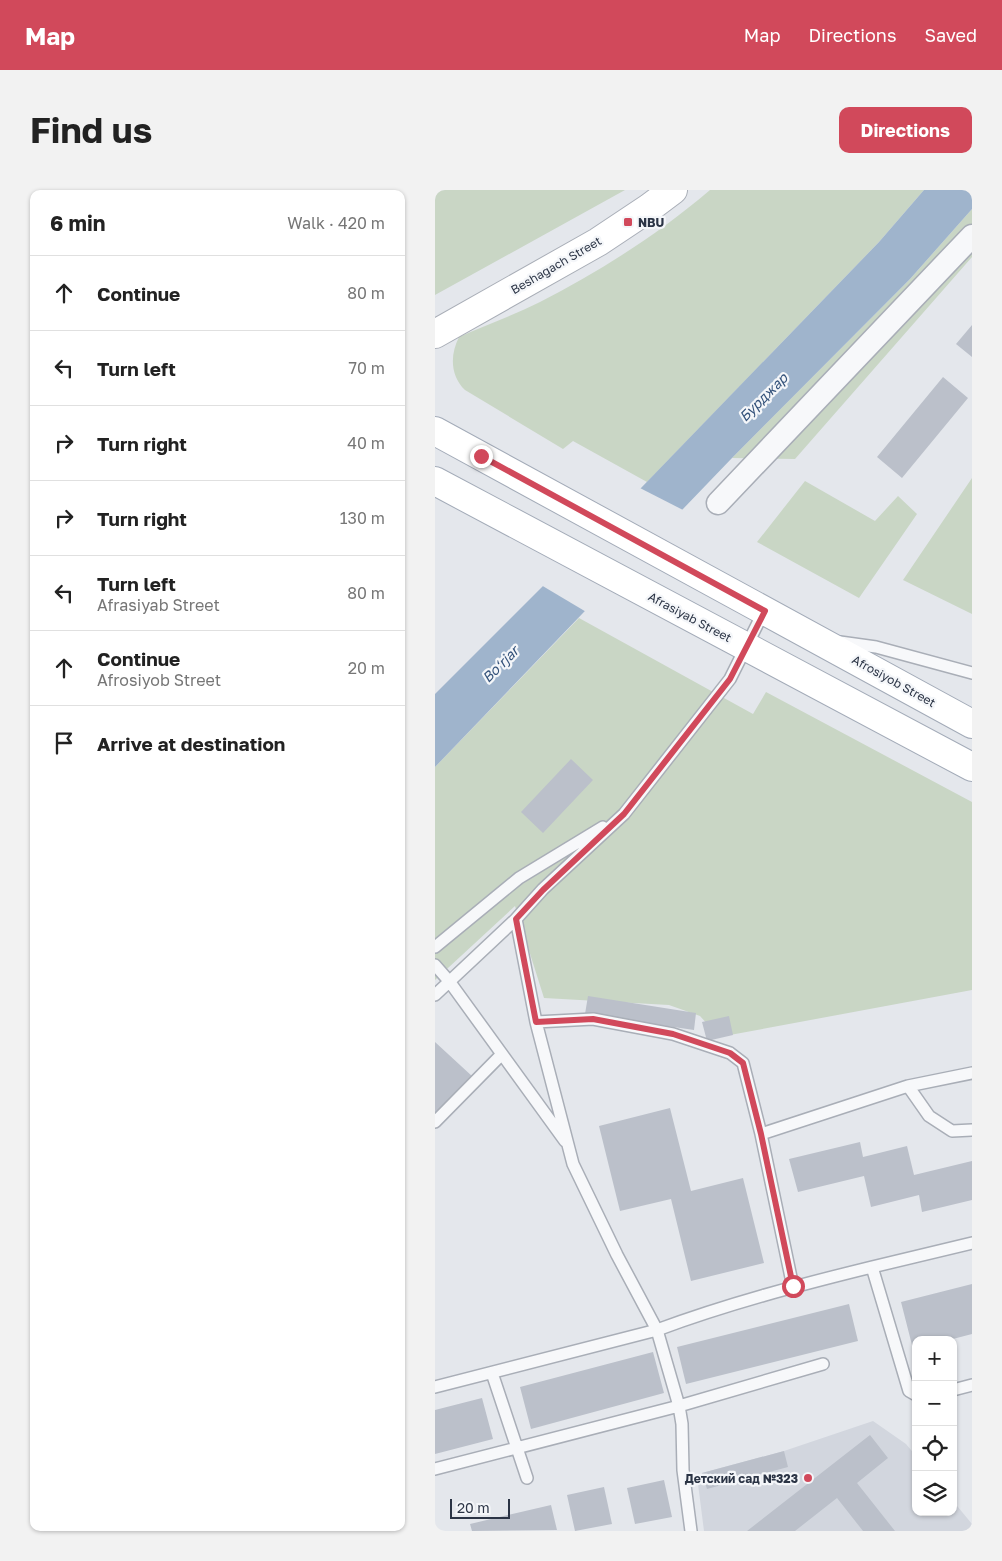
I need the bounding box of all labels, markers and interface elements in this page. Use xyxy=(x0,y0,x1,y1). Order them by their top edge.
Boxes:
text: Map xyxy=(25,21,75,50)
text: Map xyxy=(744,24,780,46)
text: Directions xyxy=(808,24,896,46)
text: Saved xyxy=(924,24,977,46)
button: Directions xyxy=(839,107,972,153)
text: Find us xyxy=(30,109,152,151)
text: 6 min xyxy=(50,210,105,236)
text: Walk · 420 m xyxy=(287,213,385,233)
place label: NBU xyxy=(638,215,665,230)
marker: NBU xyxy=(622,216,634,228)
street label: Beshagach Street xyxy=(508,233,604,297)
icon: ahead xyxy=(50,279,78,307)
text: Continue xyxy=(97,282,180,305)
text: 80 m xyxy=(347,283,385,303)
icon: left xyxy=(50,354,78,382)
text: Turn left xyxy=(97,357,176,380)
text: 70 m xyxy=(348,358,385,378)
water label: Бурджар xyxy=(735,368,792,425)
icon: right xyxy=(50,429,78,457)
text: Turn right xyxy=(97,432,187,455)
text: 40 m xyxy=(347,433,385,453)
route end xyxy=(470,445,493,468)
icon: right xyxy=(50,504,78,532)
text: Turn right xyxy=(97,507,187,530)
text: 130 m xyxy=(340,508,385,528)
text: Turn left xyxy=(97,572,176,595)
icon: left xyxy=(50,579,78,607)
text: 80 m xyxy=(347,583,385,603)
street label: Afrasiyab Street xyxy=(646,589,734,645)
text: Afrasiyab Street xyxy=(97,595,220,615)
water label: Bo‘rjar xyxy=(478,640,524,686)
text: Continue xyxy=(97,647,180,670)
street label: Afrosiyob Street xyxy=(850,652,939,710)
icon: ahead xyxy=(50,654,78,682)
text: 20 m xyxy=(348,658,385,678)
text: Afrosiyob Street xyxy=(97,670,221,690)
icon: arrive xyxy=(50,729,78,757)
text: Arrive at destination xyxy=(97,732,285,755)
route start xyxy=(782,1275,805,1298)
map controls xyxy=(912,1336,957,1516)
button: + xyxy=(912,1336,957,1381)
button: − xyxy=(912,1381,957,1426)
button: locate xyxy=(912,1426,957,1471)
place label: Детский сад №323 xyxy=(685,1471,798,1486)
button: layers xyxy=(912,1471,957,1516)
marker: Детский сад №323 xyxy=(802,1472,814,1484)
scale bar xyxy=(450,1496,510,1519)
text: 20 m xyxy=(457,1499,490,1516)

